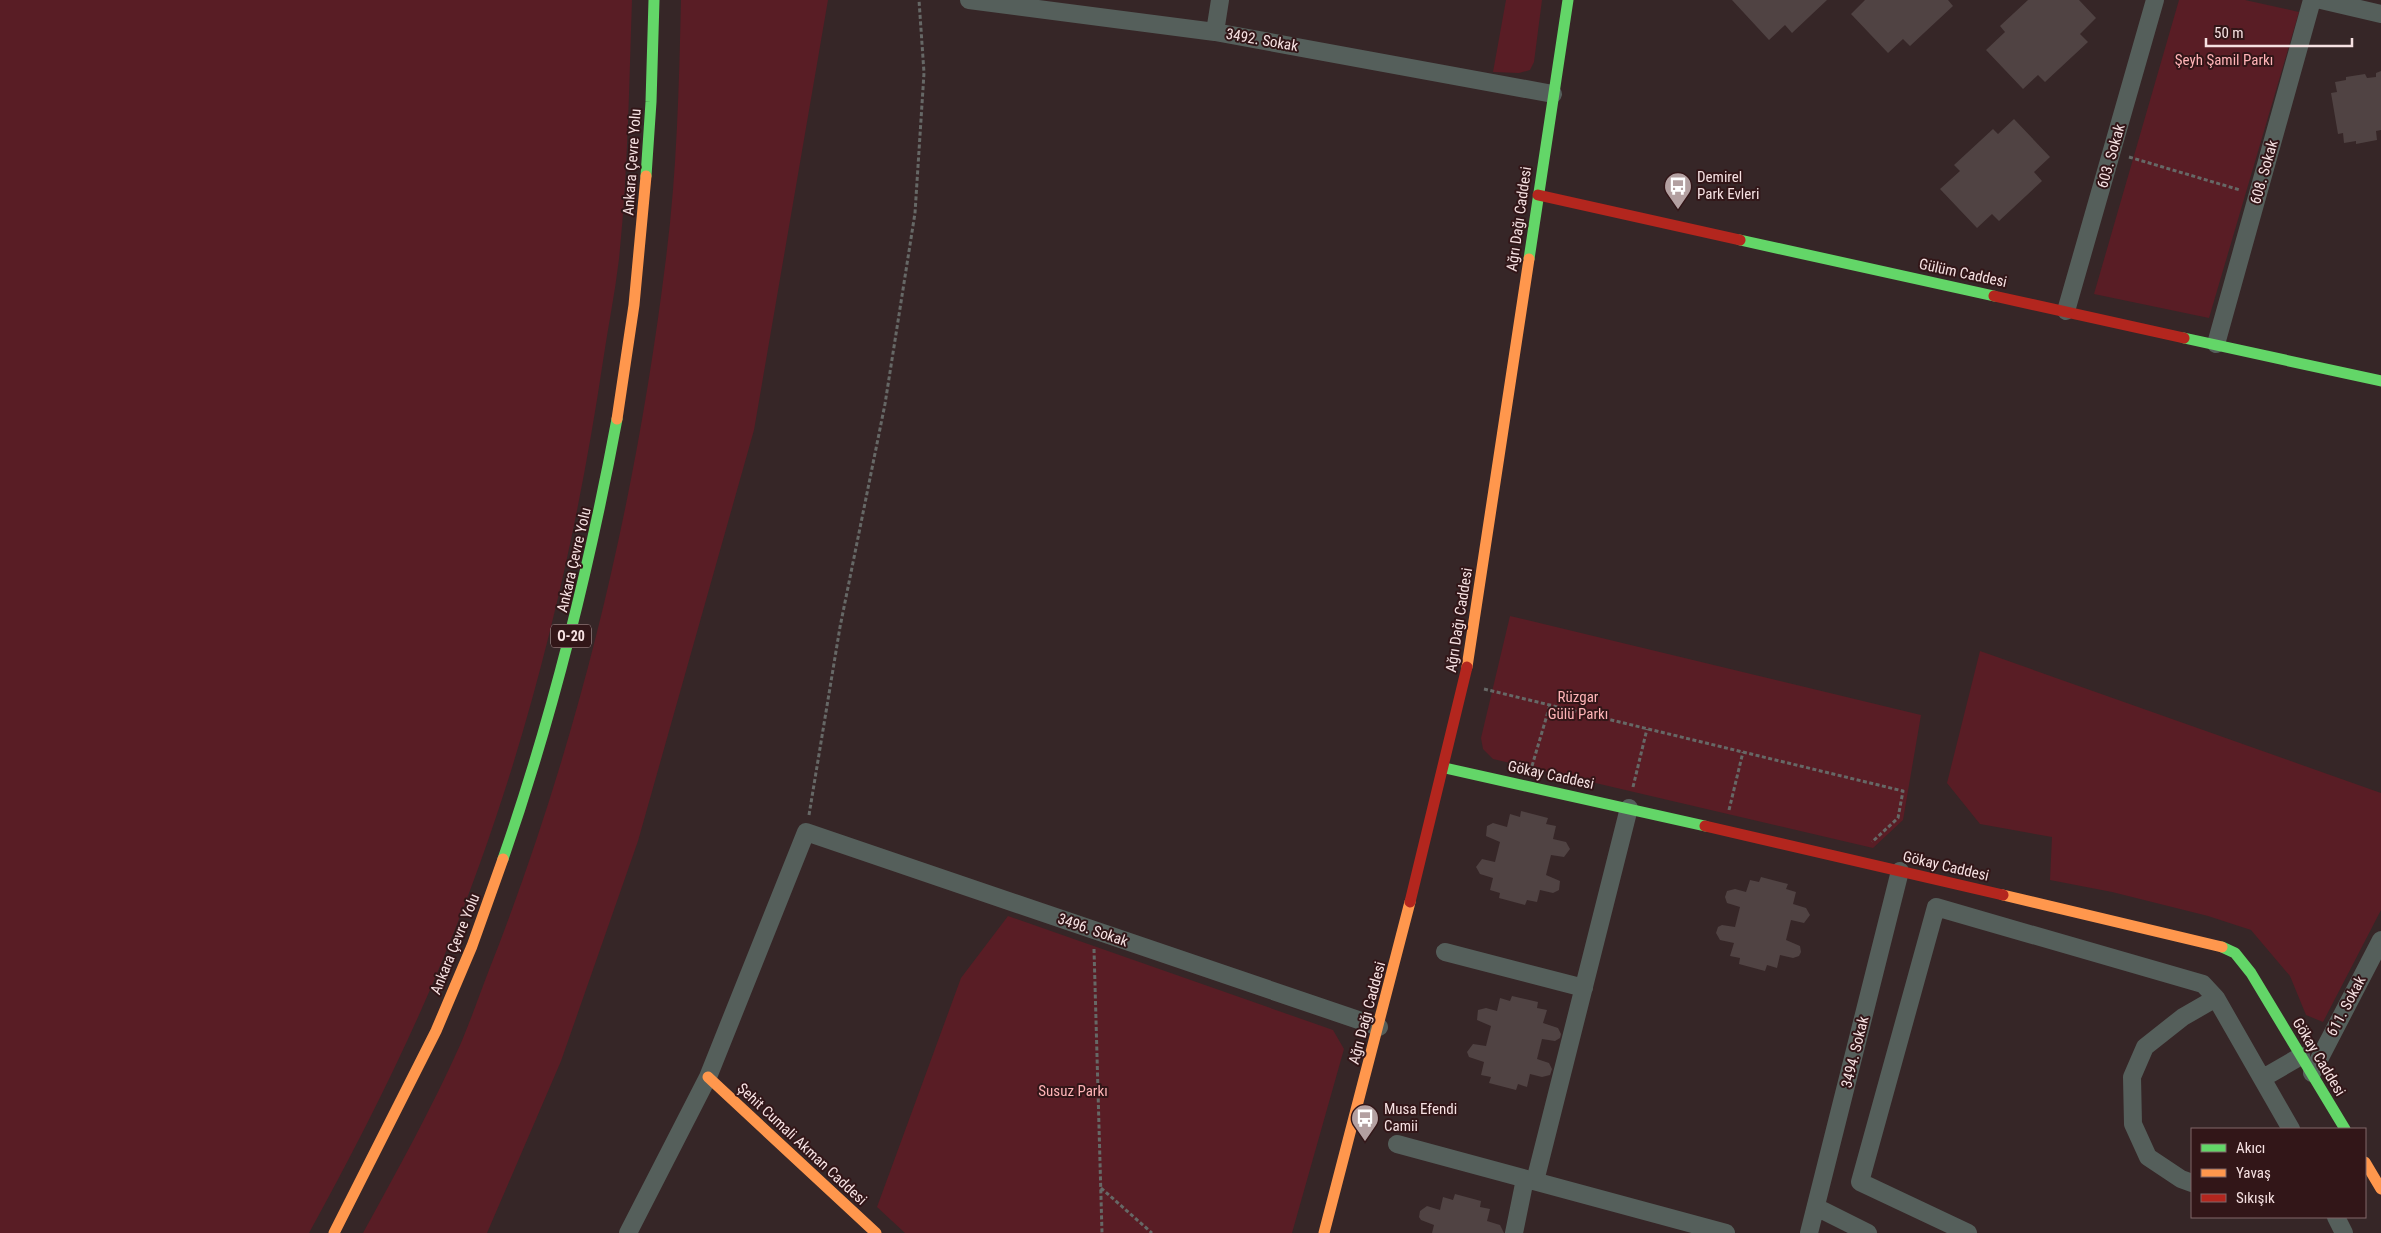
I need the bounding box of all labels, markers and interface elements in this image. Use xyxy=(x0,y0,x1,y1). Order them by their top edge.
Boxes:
scale bar xyxy=(2206,15,2352,47)
text: 50 m xyxy=(2214,24,2244,42)
street label: 3492. Sokak xyxy=(1224,25,1300,55)
park label: Şeyh Şamil Parkı xyxy=(2175,51,2273,69)
street label: Ankara Çevre Yolu xyxy=(619,108,645,216)
street label: 603. Sokak xyxy=(2093,122,2129,190)
street label: 608. Sokak xyxy=(2246,138,2282,206)
street label: Ağrı Dağı Caddesi xyxy=(1503,165,1535,273)
place label: Demirel Park Evleri xyxy=(1697,168,1759,203)
bus stop icon: Demirel Park Evleri xyxy=(1663,171,1693,210)
street label: Gülüm Caddesi xyxy=(1917,255,2009,291)
street label: Ankara Çevre Yolu xyxy=(553,506,595,614)
street label: Ağrı Dağı Caddesi xyxy=(1442,566,1476,674)
road number: O-20 xyxy=(551,624,591,648)
park label: Rüzgar Gülü Parkı xyxy=(1548,688,1608,723)
street label: Gökay Caddesi xyxy=(1506,757,1596,793)
street label: Gökay Caddesi xyxy=(1901,847,1991,885)
street label: Ankara Çevre Yolu xyxy=(427,891,483,997)
street label: 3496. Sokak xyxy=(1056,910,1131,950)
street label: Ağrı Dağı Caddesi xyxy=(1345,960,1389,1066)
street label: 611. Sokak xyxy=(2323,973,2369,1039)
street label: 3494. Sokak xyxy=(1837,1014,1873,1090)
street label: Gökay Caddesi xyxy=(2289,1015,2349,1099)
street label: Şehit Cumali Akman Caddesi xyxy=(734,1079,870,1209)
park label: Susuz Parkı xyxy=(1038,1082,1108,1100)
place label: Musa Efendi Camii xyxy=(1384,1100,1457,1135)
bus stop icon: Musa Efendi Camii xyxy=(1350,1103,1380,1142)
legend xyxy=(2191,1128,2366,1218)
text: Akıcı xyxy=(2236,1139,2265,1157)
text: Yavaş xyxy=(2236,1164,2271,1182)
text: Sıkışık xyxy=(2236,1189,2275,1207)

